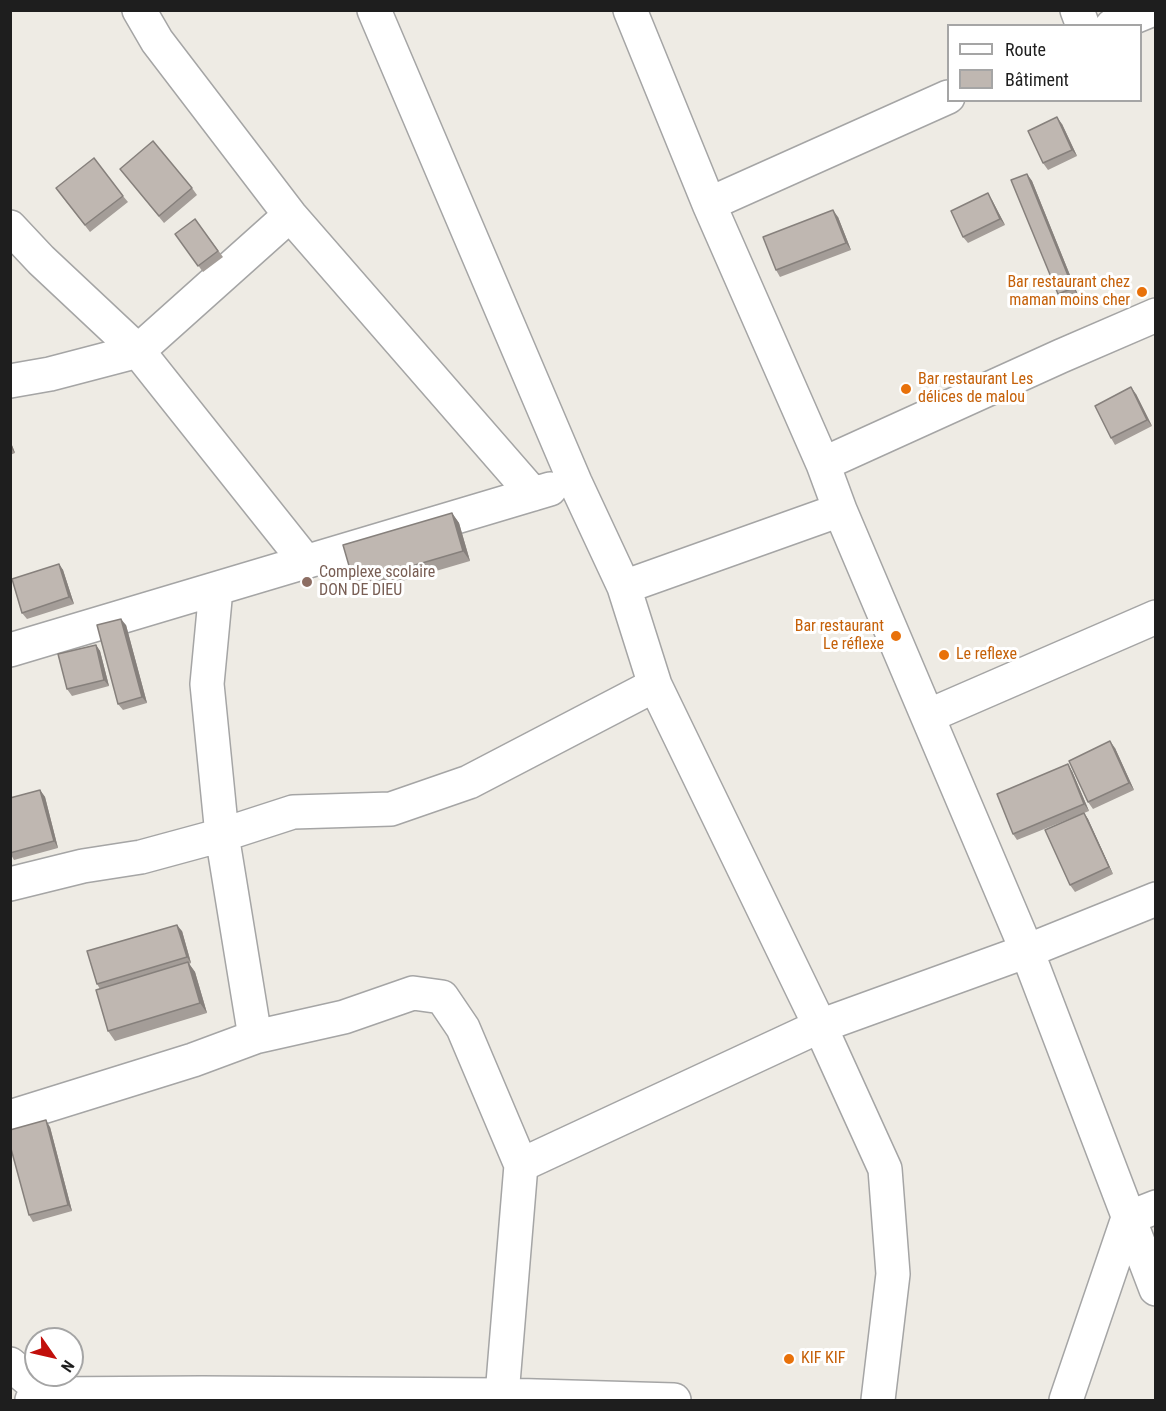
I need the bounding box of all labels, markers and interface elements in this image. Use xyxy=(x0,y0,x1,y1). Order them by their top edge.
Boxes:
legend xyxy=(947,24,1142,102)
text: Route xyxy=(1005,39,1046,60)
text: Bâtiment xyxy=(1005,69,1069,90)
place label: Bar restaurant chez maman moins cher xyxy=(1007,273,1130,311)
marker: Bar restaurant chez maman moins cher xyxy=(1135,285,1149,299)
place label: Bar restaurant Les délices de malou xyxy=(918,370,1033,408)
marker: Bar restaurant Les délices de malou xyxy=(899,382,913,396)
place label: Complexe scolaire DON DE DIEU xyxy=(319,563,435,601)
marker: Complexe scolaire DON DE DIEU xyxy=(300,575,314,589)
place label: Bar restaurant Le réflexe xyxy=(795,617,884,655)
marker: Bar restaurant Le réflexe xyxy=(889,629,903,643)
place label: Le reflexe xyxy=(956,645,1017,665)
marker: Le reflexe xyxy=(937,648,951,662)
north arrow xyxy=(24,1327,84,1387)
place label: KIF KIF xyxy=(801,1349,846,1369)
marker: KIF KIF xyxy=(782,1352,796,1366)
text: N xyxy=(57,1357,78,1376)

